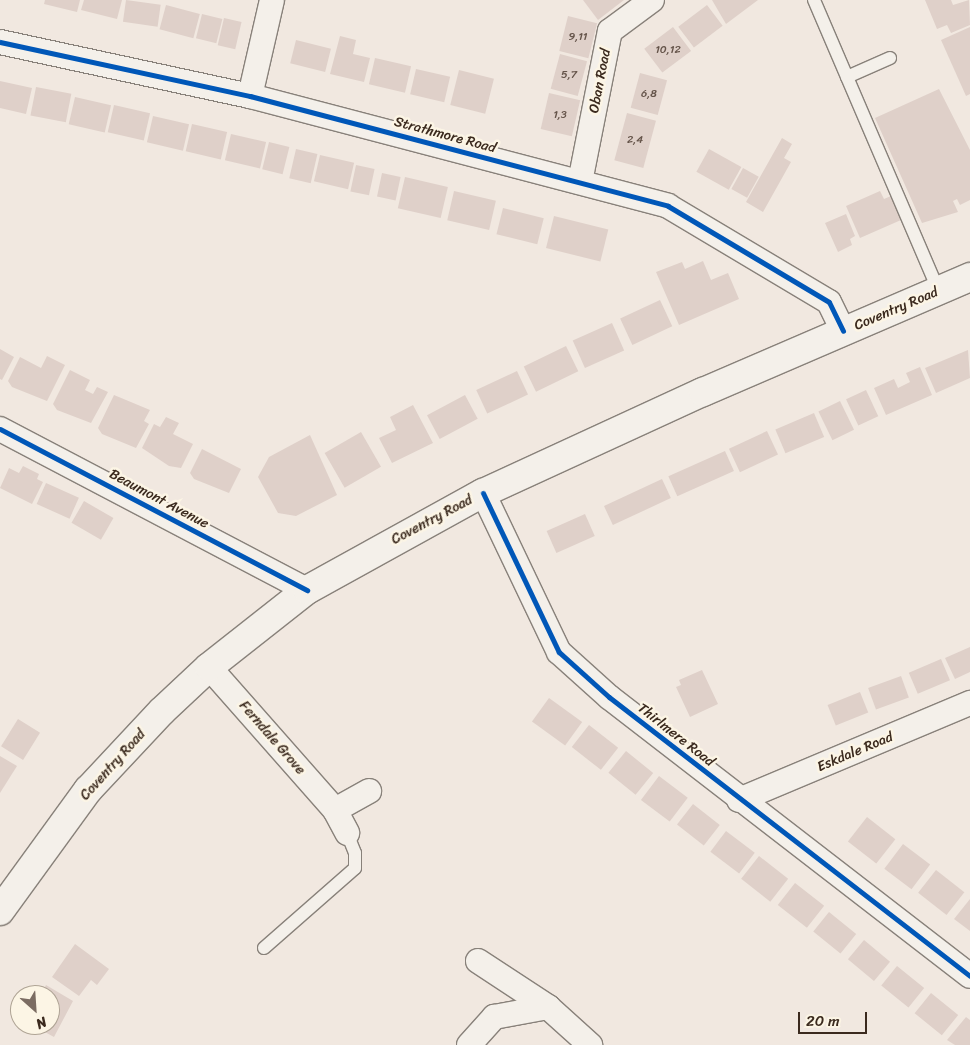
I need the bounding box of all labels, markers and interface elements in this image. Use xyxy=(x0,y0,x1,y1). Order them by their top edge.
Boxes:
house number: 9,11 xyxy=(568,30,588,44)
house number: 10,12 xyxy=(655,43,681,57)
street label: Oban Road xyxy=(586,48,614,114)
house number: 5,7 xyxy=(561,68,577,82)
house number: 6,8 xyxy=(641,87,657,101)
house number: 1,3 xyxy=(553,108,567,122)
street label: Strathmore Road xyxy=(392,113,498,157)
house number: 2,4 xyxy=(627,133,643,147)
street label: Coventry Road xyxy=(852,284,940,334)
street label: Beaumont Avenue xyxy=(107,466,211,532)
street label: Coventry Road xyxy=(389,492,475,548)
street label: Ferndale Grove xyxy=(235,698,309,778)
street label: Thirlmere Road xyxy=(634,700,718,770)
street label: Coventry Road xyxy=(77,726,149,804)
street label: Eskdale Road xyxy=(814,728,896,776)
north arrow xyxy=(10,985,60,1035)
scale bar xyxy=(800,1002,869,1034)
text: 20 m xyxy=(806,1008,840,1034)
text: N xyxy=(32,1010,51,1036)

